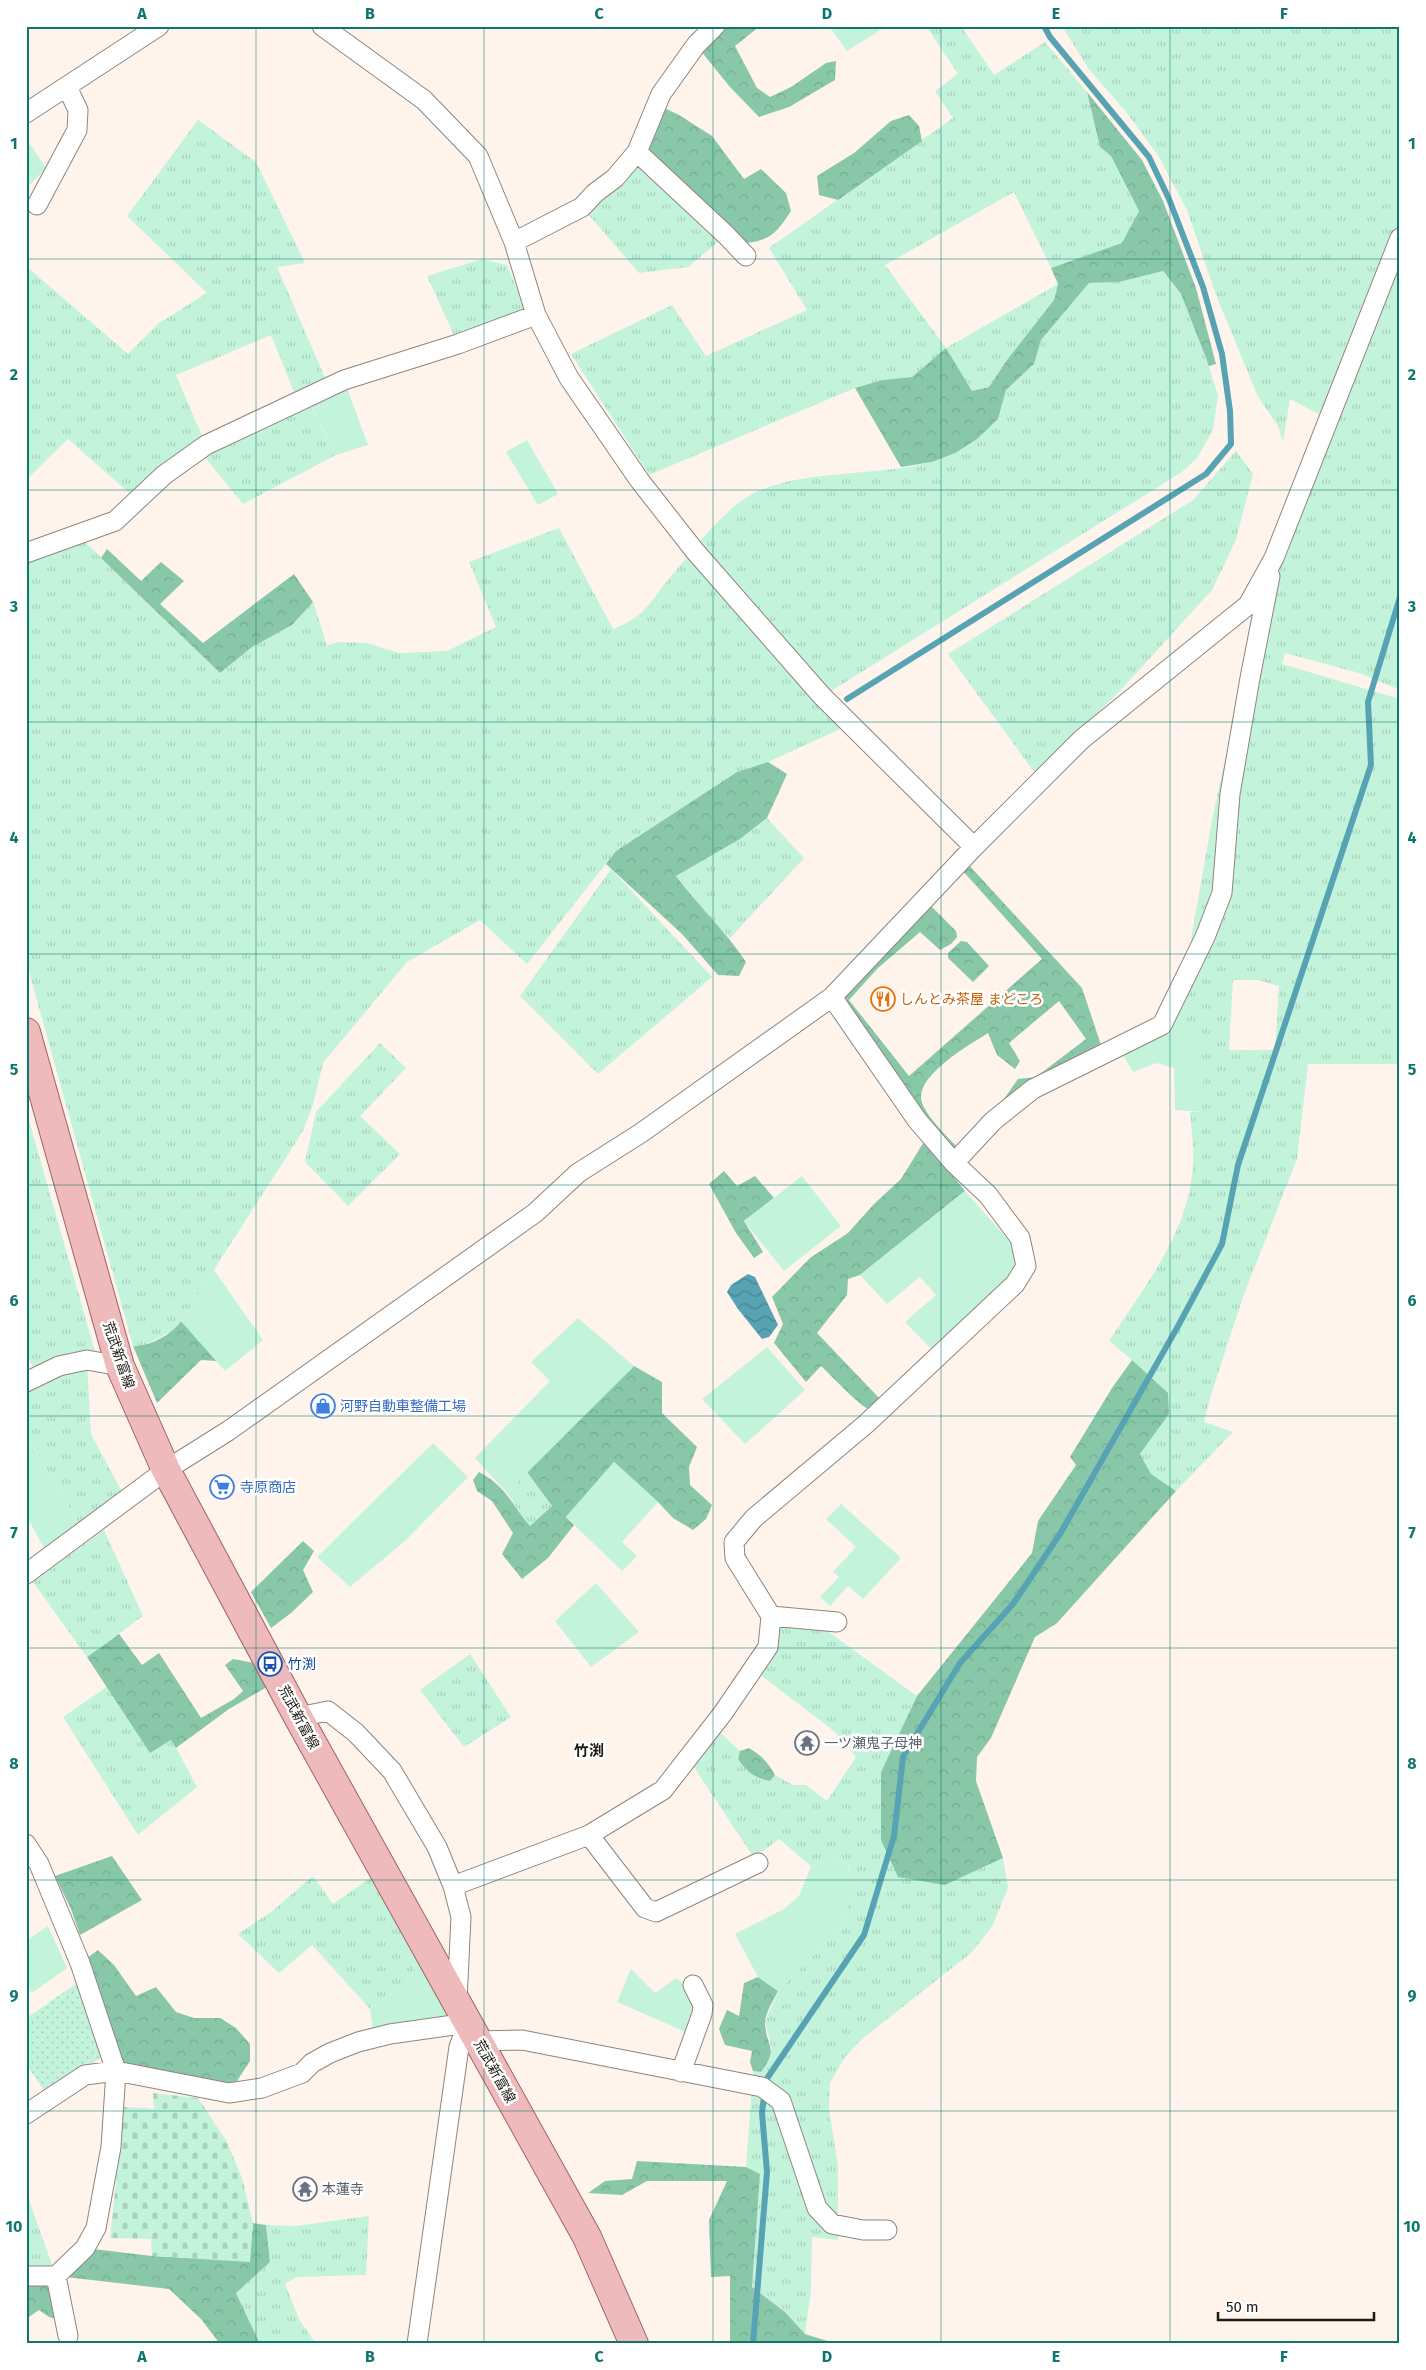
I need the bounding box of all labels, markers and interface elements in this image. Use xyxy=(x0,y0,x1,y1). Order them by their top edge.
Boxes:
text: A xyxy=(136,4,147,23)
text: B xyxy=(365,4,375,23)
text: C xyxy=(594,4,604,23)
text: D xyxy=(822,4,832,23)
text: E xyxy=(1052,4,1060,23)
text: F xyxy=(1280,4,1288,23)
text: 1 xyxy=(10,134,18,153)
text: 1 xyxy=(1408,134,1416,153)
text: 2 xyxy=(10,365,18,384)
text: 2 xyxy=(1408,365,1416,384)
text: 3 xyxy=(9,597,18,616)
text: 3 xyxy=(1407,597,1416,616)
text: 4 xyxy=(9,828,19,847)
text: 4 xyxy=(1407,828,1417,847)
restaurant icon: しんとみ茶屋 まどころ xyxy=(870,986,896,1012)
place label: しんとみ茶屋 まどころ xyxy=(900,991,1043,1008)
text: 5 xyxy=(10,1060,19,1079)
text: 5 xyxy=(1408,1060,1417,1079)
text: 6 xyxy=(9,1291,19,1310)
text: 6 xyxy=(1407,1291,1417,1310)
street label: 荒武新富線 xyxy=(99,1319,138,1391)
shop icon: 河野自動車整備工場 xyxy=(310,1393,336,1419)
place label: 河野自動車整備工場 xyxy=(340,1398,466,1415)
supermarket icon: 寺原商店 xyxy=(209,1474,235,1500)
place label: 寺原商店 xyxy=(240,1479,296,1496)
text: 7 xyxy=(10,1523,18,1542)
text: 7 xyxy=(1408,1523,1416,1542)
bus stop icon: 竹渕 xyxy=(257,1651,283,1677)
place label: 竹渕 xyxy=(288,1656,316,1673)
street label: 荒武新富線 xyxy=(275,1682,322,1752)
temple icon: 一ツ瀬鬼子母神 xyxy=(794,1730,820,1756)
place label: 一ツ瀬鬼子母神 xyxy=(824,1735,922,1752)
district label: 竹渕 xyxy=(574,1742,604,1760)
text: 8 xyxy=(9,1754,19,1773)
text: 8 xyxy=(1407,1754,1417,1773)
text: 9 xyxy=(10,1986,19,2005)
text: 9 xyxy=(1408,1986,1417,2005)
street label: 荒武新富線 xyxy=(470,2037,519,2106)
temple icon: 本蓮寺 xyxy=(292,2176,318,2202)
place label: 本蓮寺 xyxy=(322,2181,364,2198)
text: 10 xyxy=(6,2217,22,2236)
text: 10 xyxy=(1404,2217,1420,2236)
scale bar xyxy=(1218,2290,1375,2322)
text: 50 m xyxy=(1226,2298,1259,2316)
text: A xyxy=(136,2347,147,2366)
text: B xyxy=(365,2347,375,2366)
text: C xyxy=(594,2347,604,2366)
text: D xyxy=(822,2347,832,2366)
text: E xyxy=(1052,2347,1060,2366)
text: F xyxy=(1280,2347,1288,2366)

